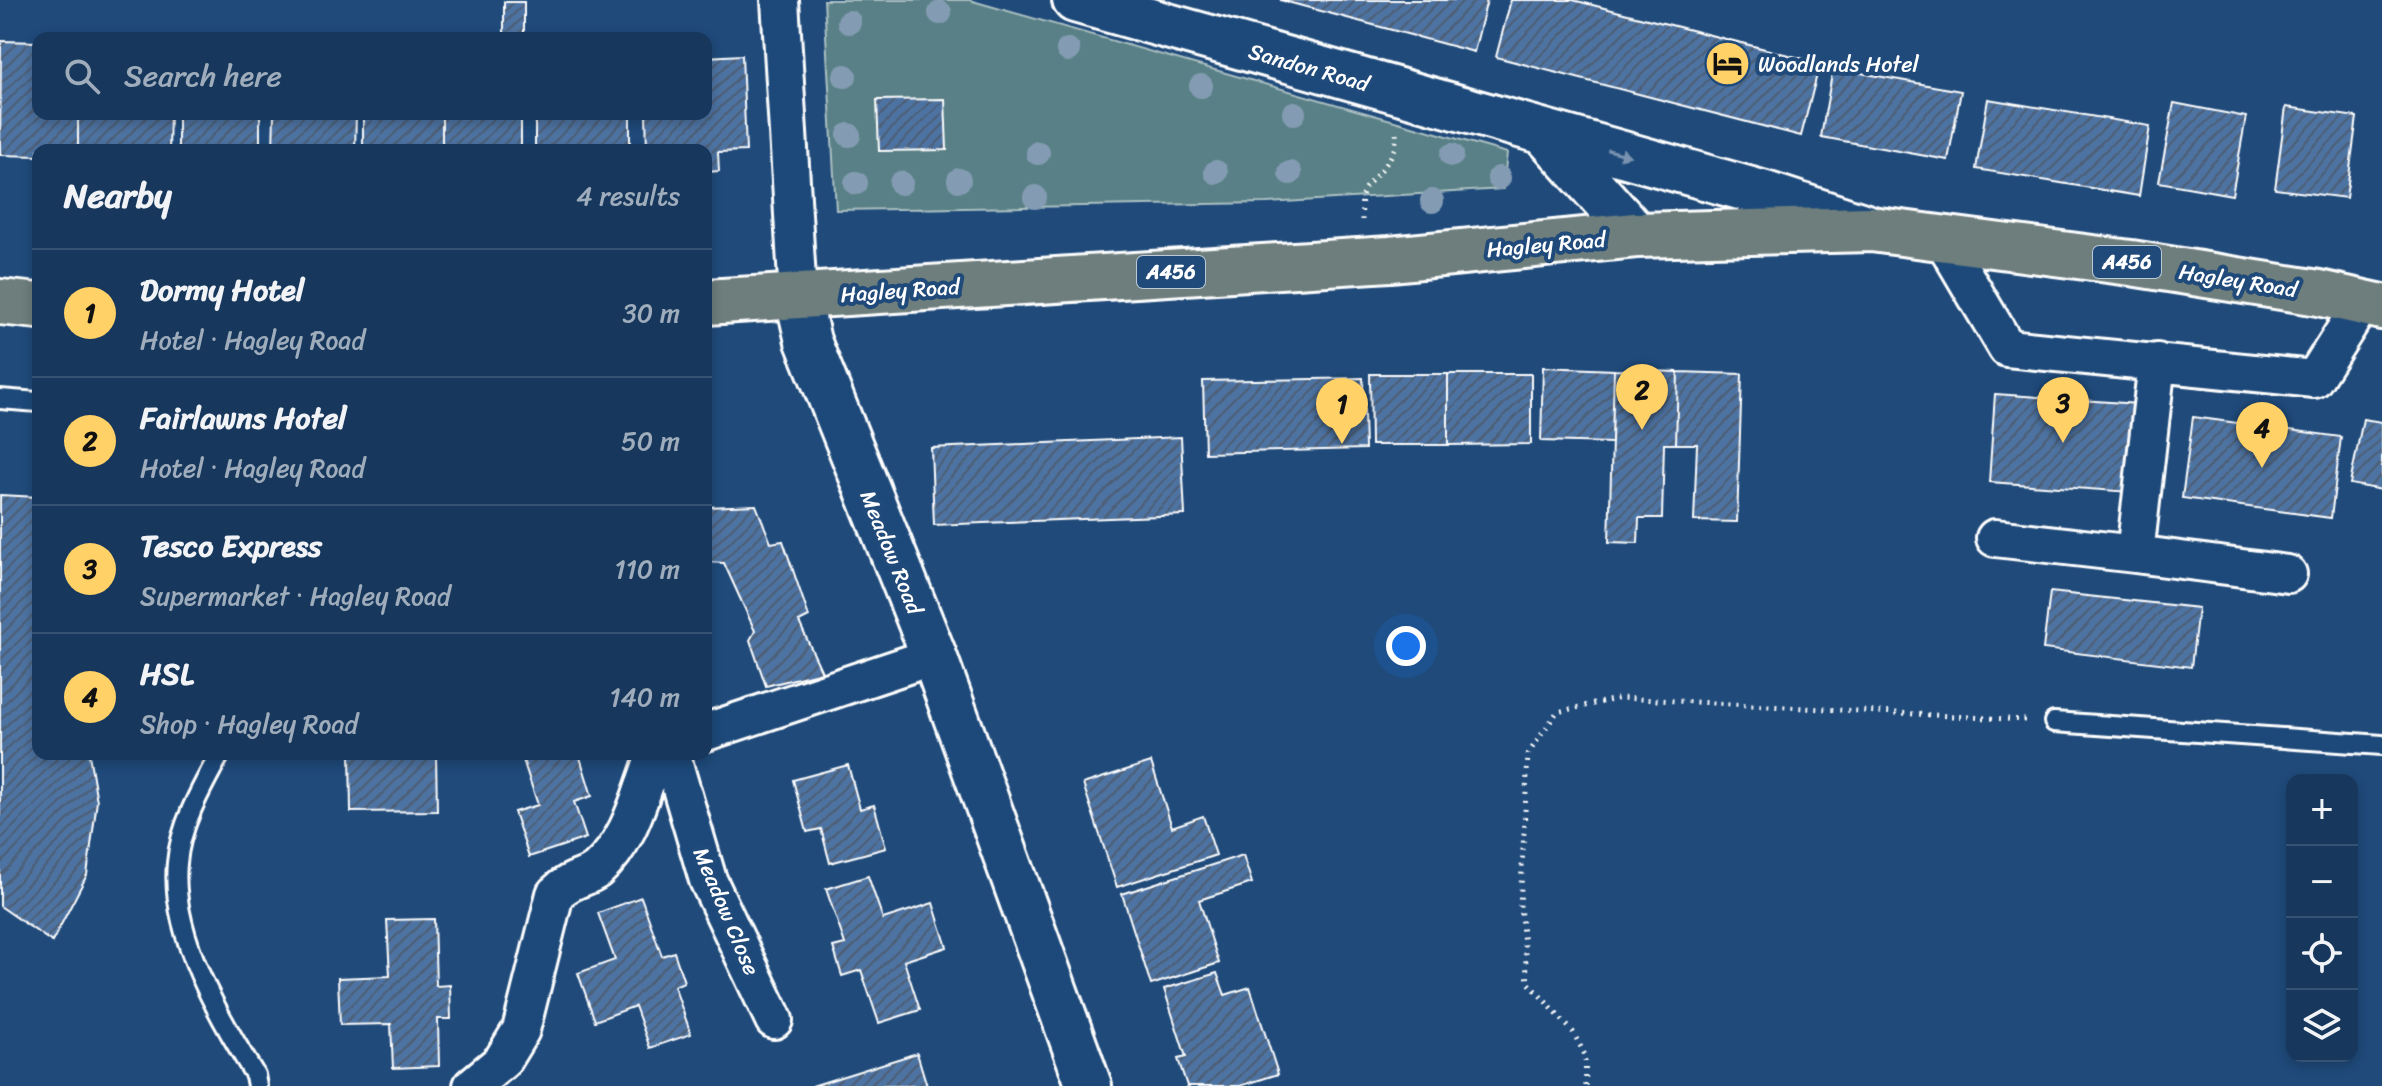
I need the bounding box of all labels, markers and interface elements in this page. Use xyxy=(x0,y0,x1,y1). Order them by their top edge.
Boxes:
search box xyxy=(32,32,712,120)
street label: Sandon Road xyxy=(1244,32,1375,104)
hotel icon: Woodlands Hotel xyxy=(1703,40,1751,88)
place label: Woodlands Hotel xyxy=(1758,45,1920,84)
text: Search here xyxy=(124,49,282,103)
icon: search xyxy=(60,54,104,98)
one-way arrow xyxy=(1607,147,1631,160)
text: Nearby xyxy=(64,166,172,226)
text: 4 results xyxy=(576,173,680,219)
street label: Hagley Road xyxy=(1485,220,1608,269)
road number: A456 xyxy=(2093,246,2161,278)
street label: Hagley Road xyxy=(2176,252,2301,309)
road number: A456 xyxy=(1137,256,1205,288)
text: Dormy Hotel xyxy=(140,263,304,317)
street label: Hagley Road xyxy=(839,267,962,314)
text: 1 xyxy=(84,290,96,336)
text: 30 m xyxy=(623,290,680,336)
text: Hotel · Hagley Road xyxy=(140,317,365,363)
pin: 2 xyxy=(1616,364,1668,430)
pin: 3 xyxy=(2037,377,2089,443)
pin: 1 xyxy=(1316,378,1368,444)
text: Fairlawns Hotel xyxy=(140,391,347,445)
pin: 4 xyxy=(2236,402,2288,468)
text: 2 xyxy=(82,418,98,464)
text: 50 m xyxy=(621,418,680,464)
text: Hotel · Hagley Road xyxy=(140,445,365,491)
street label: Meadow Road xyxy=(849,484,935,621)
text: Tesco Express xyxy=(140,519,322,573)
text: 3 xyxy=(83,546,97,592)
text: 110 m xyxy=(615,546,680,592)
text: Supermarket · Hagley Road xyxy=(140,573,451,619)
your location xyxy=(1386,626,1426,666)
text: HSL xyxy=(140,647,194,701)
text: 4 xyxy=(82,674,98,720)
text: 140 m xyxy=(609,674,680,720)
text: Shop · Hagley Road xyxy=(140,701,358,747)
map controls xyxy=(2286,774,2358,1062)
button: + xyxy=(2286,774,2358,846)
street label: Meadow Close xyxy=(682,841,771,982)
button: − xyxy=(2286,846,2358,918)
button: locate xyxy=(2286,918,2358,990)
button: layers xyxy=(2286,990,2358,1062)

